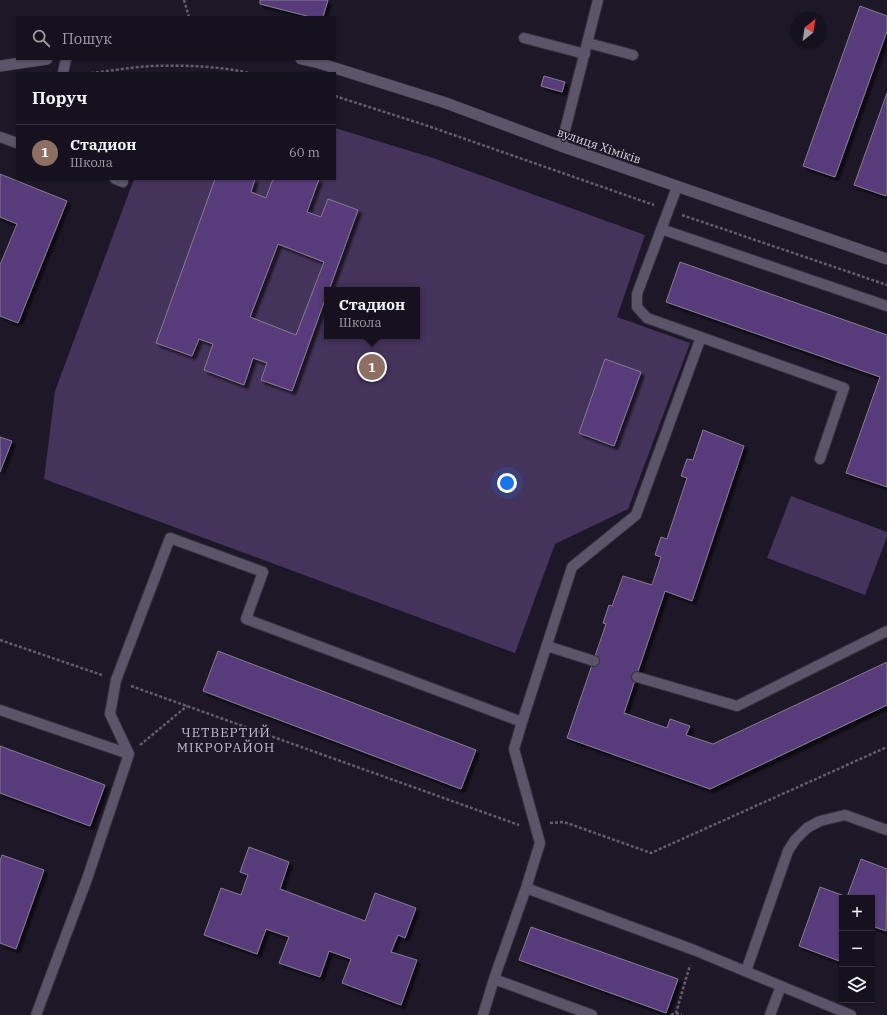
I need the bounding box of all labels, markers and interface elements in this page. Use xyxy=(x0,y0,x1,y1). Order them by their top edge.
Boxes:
north arrow xyxy=(791,12,827,48)
search box xyxy=(16,16,336,60)
icon: search xyxy=(30,27,52,49)
text: Пошук xyxy=(62,29,112,48)
text: Поруч xyxy=(32,87,87,109)
street label: вулиця Хіміків xyxy=(555,124,643,167)
text: Стадион xyxy=(70,135,136,154)
text: 1 xyxy=(41,144,49,161)
text: 60 m xyxy=(289,144,320,161)
text: Школа xyxy=(70,154,113,171)
popup xyxy=(324,287,420,339)
text: Стадион xyxy=(339,295,405,314)
text: Школа xyxy=(339,314,382,331)
pin: 1 xyxy=(359,352,385,382)
your location xyxy=(497,473,517,493)
district label: ЧЕТВЕРТИЙ МІКРОРАЙОН xyxy=(177,724,275,756)
map controls xyxy=(839,895,875,1003)
button: + xyxy=(839,895,875,931)
button: − xyxy=(839,931,875,967)
button: layers xyxy=(839,967,875,1003)

